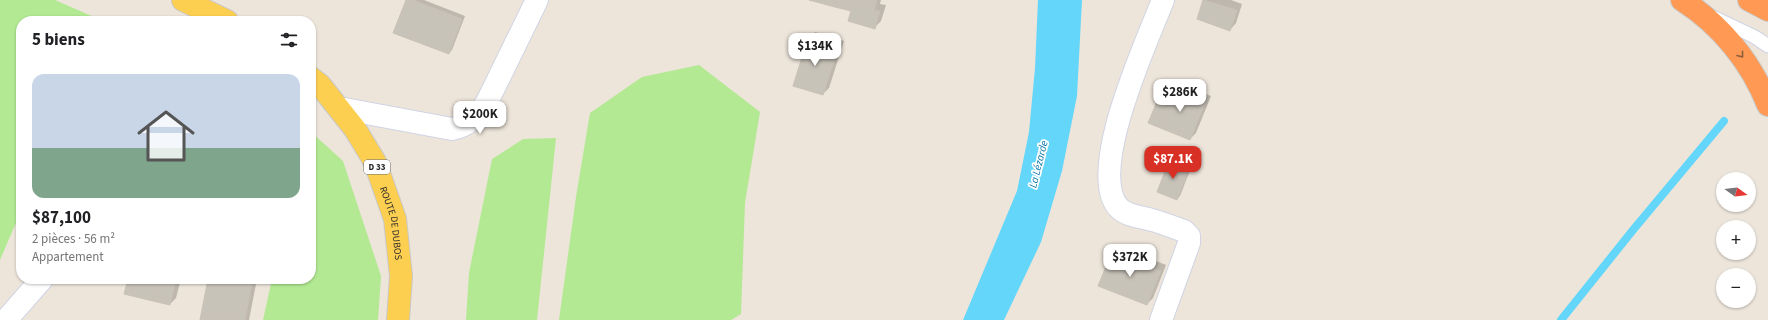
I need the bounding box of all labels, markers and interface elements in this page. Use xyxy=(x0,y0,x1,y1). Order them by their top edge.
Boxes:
text: 5 biens xyxy=(32,28,85,52)
icon: filters xyxy=(278,29,300,51)
pin: $134K xyxy=(787,33,843,67)
text: $134K xyxy=(797,37,833,55)
one-way arrow xyxy=(1736,50,1743,57)
pin: $286K xyxy=(1152,79,1208,113)
text: $286K xyxy=(1162,83,1198,101)
icon: home xyxy=(130,100,202,172)
pin: $200K xyxy=(452,101,508,135)
text: $200K xyxy=(462,105,498,123)
water label: La Lézarde xyxy=(1025,139,1052,189)
pin: $87.1K xyxy=(1140,146,1206,180)
text: $87.1K xyxy=(1153,150,1193,168)
road number: D 33 xyxy=(364,160,390,174)
north arrow xyxy=(1716,172,1756,212)
map controls xyxy=(1716,172,1756,308)
street label: ROUTE DE DUBOS xyxy=(376,185,405,261)
text: $87,100 xyxy=(32,206,91,230)
button: + xyxy=(1716,220,1756,260)
text: 2 pièces · 56 m² xyxy=(32,230,115,248)
pin: $372K xyxy=(1102,244,1158,278)
text: Appartement xyxy=(32,248,104,266)
text: $372K xyxy=(1112,248,1148,266)
button: − xyxy=(1716,268,1756,308)

